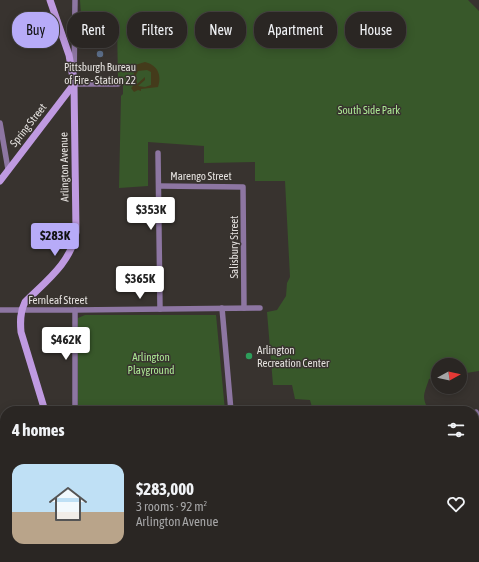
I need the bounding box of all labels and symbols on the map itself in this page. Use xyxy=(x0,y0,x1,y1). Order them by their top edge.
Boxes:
marker: Pittsburgh Bureau of Fire - Station 22 xyxy=(95,49,105,59)
place label: Pittsburgh Bureau of Fire - Station 22 xyxy=(64,61,136,86)
street label: Spring Street xyxy=(7,101,49,149)
park label: South Side Park xyxy=(338,104,400,116)
street label: Arlington Avenue xyxy=(57,132,71,202)
street label: Marengo Street xyxy=(170,170,232,182)
pin: $353K xyxy=(123,197,179,231)
street label: Salisbury Street xyxy=(228,215,240,279)
pin: $283K xyxy=(27,223,83,257)
pin: $365K xyxy=(112,266,168,300)
street label: Fernleaf Street xyxy=(28,294,88,306)
pin: $462K xyxy=(38,327,94,361)
place label: Arlington Recreation Center xyxy=(257,344,330,369)
park label: Arlington Playground xyxy=(128,351,174,376)
marker: Arlington Recreation Center xyxy=(244,351,254,361)
north arrow xyxy=(431,358,467,394)

